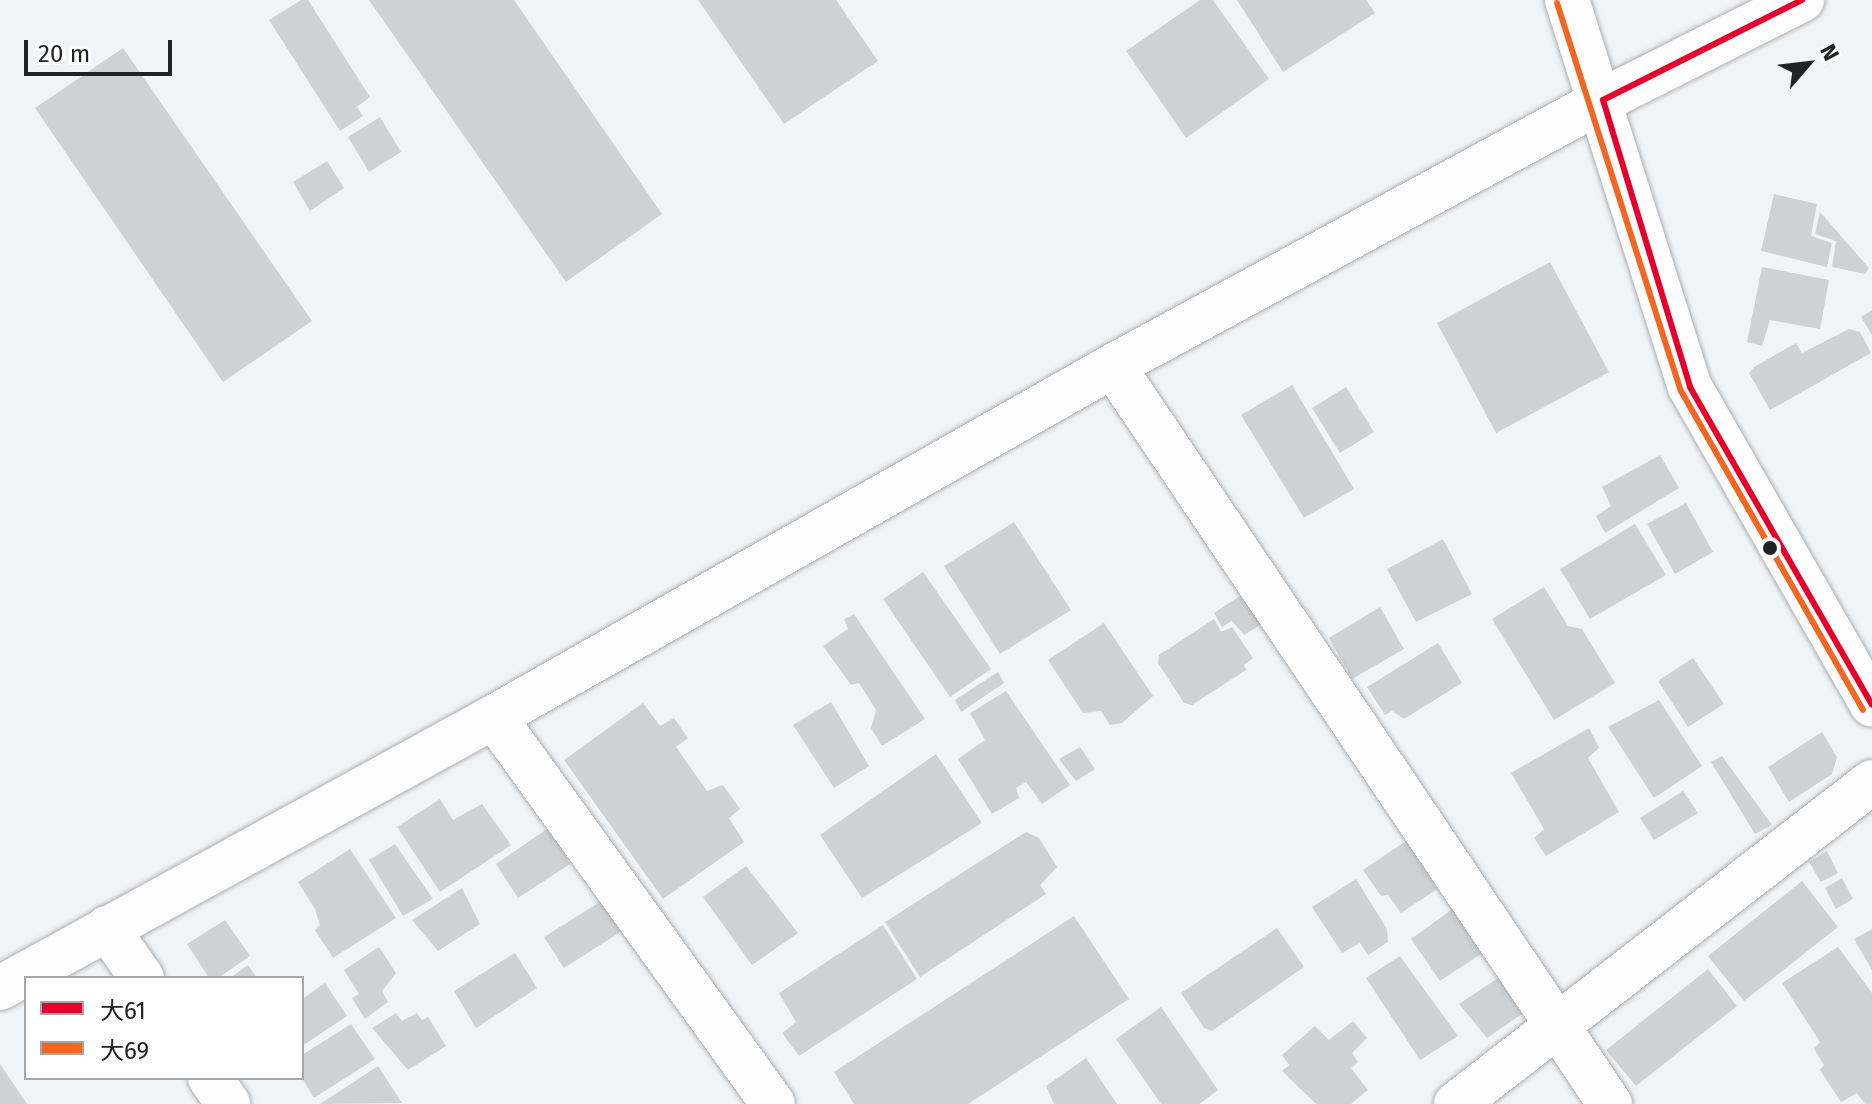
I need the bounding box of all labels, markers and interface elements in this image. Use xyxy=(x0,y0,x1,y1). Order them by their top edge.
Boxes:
scale bar xyxy=(28,24,176,74)
north arrow xyxy=(1768,24,1848,104)
text: 20 m xyxy=(38,40,90,68)
text: N xyxy=(1814,40,1845,65)
unlabelled marker xyxy=(1762,540,1778,556)
legend xyxy=(24,976,304,1080)
text: 大61 xyxy=(100,997,146,1025)
text: 大69 xyxy=(100,1037,149,1065)

